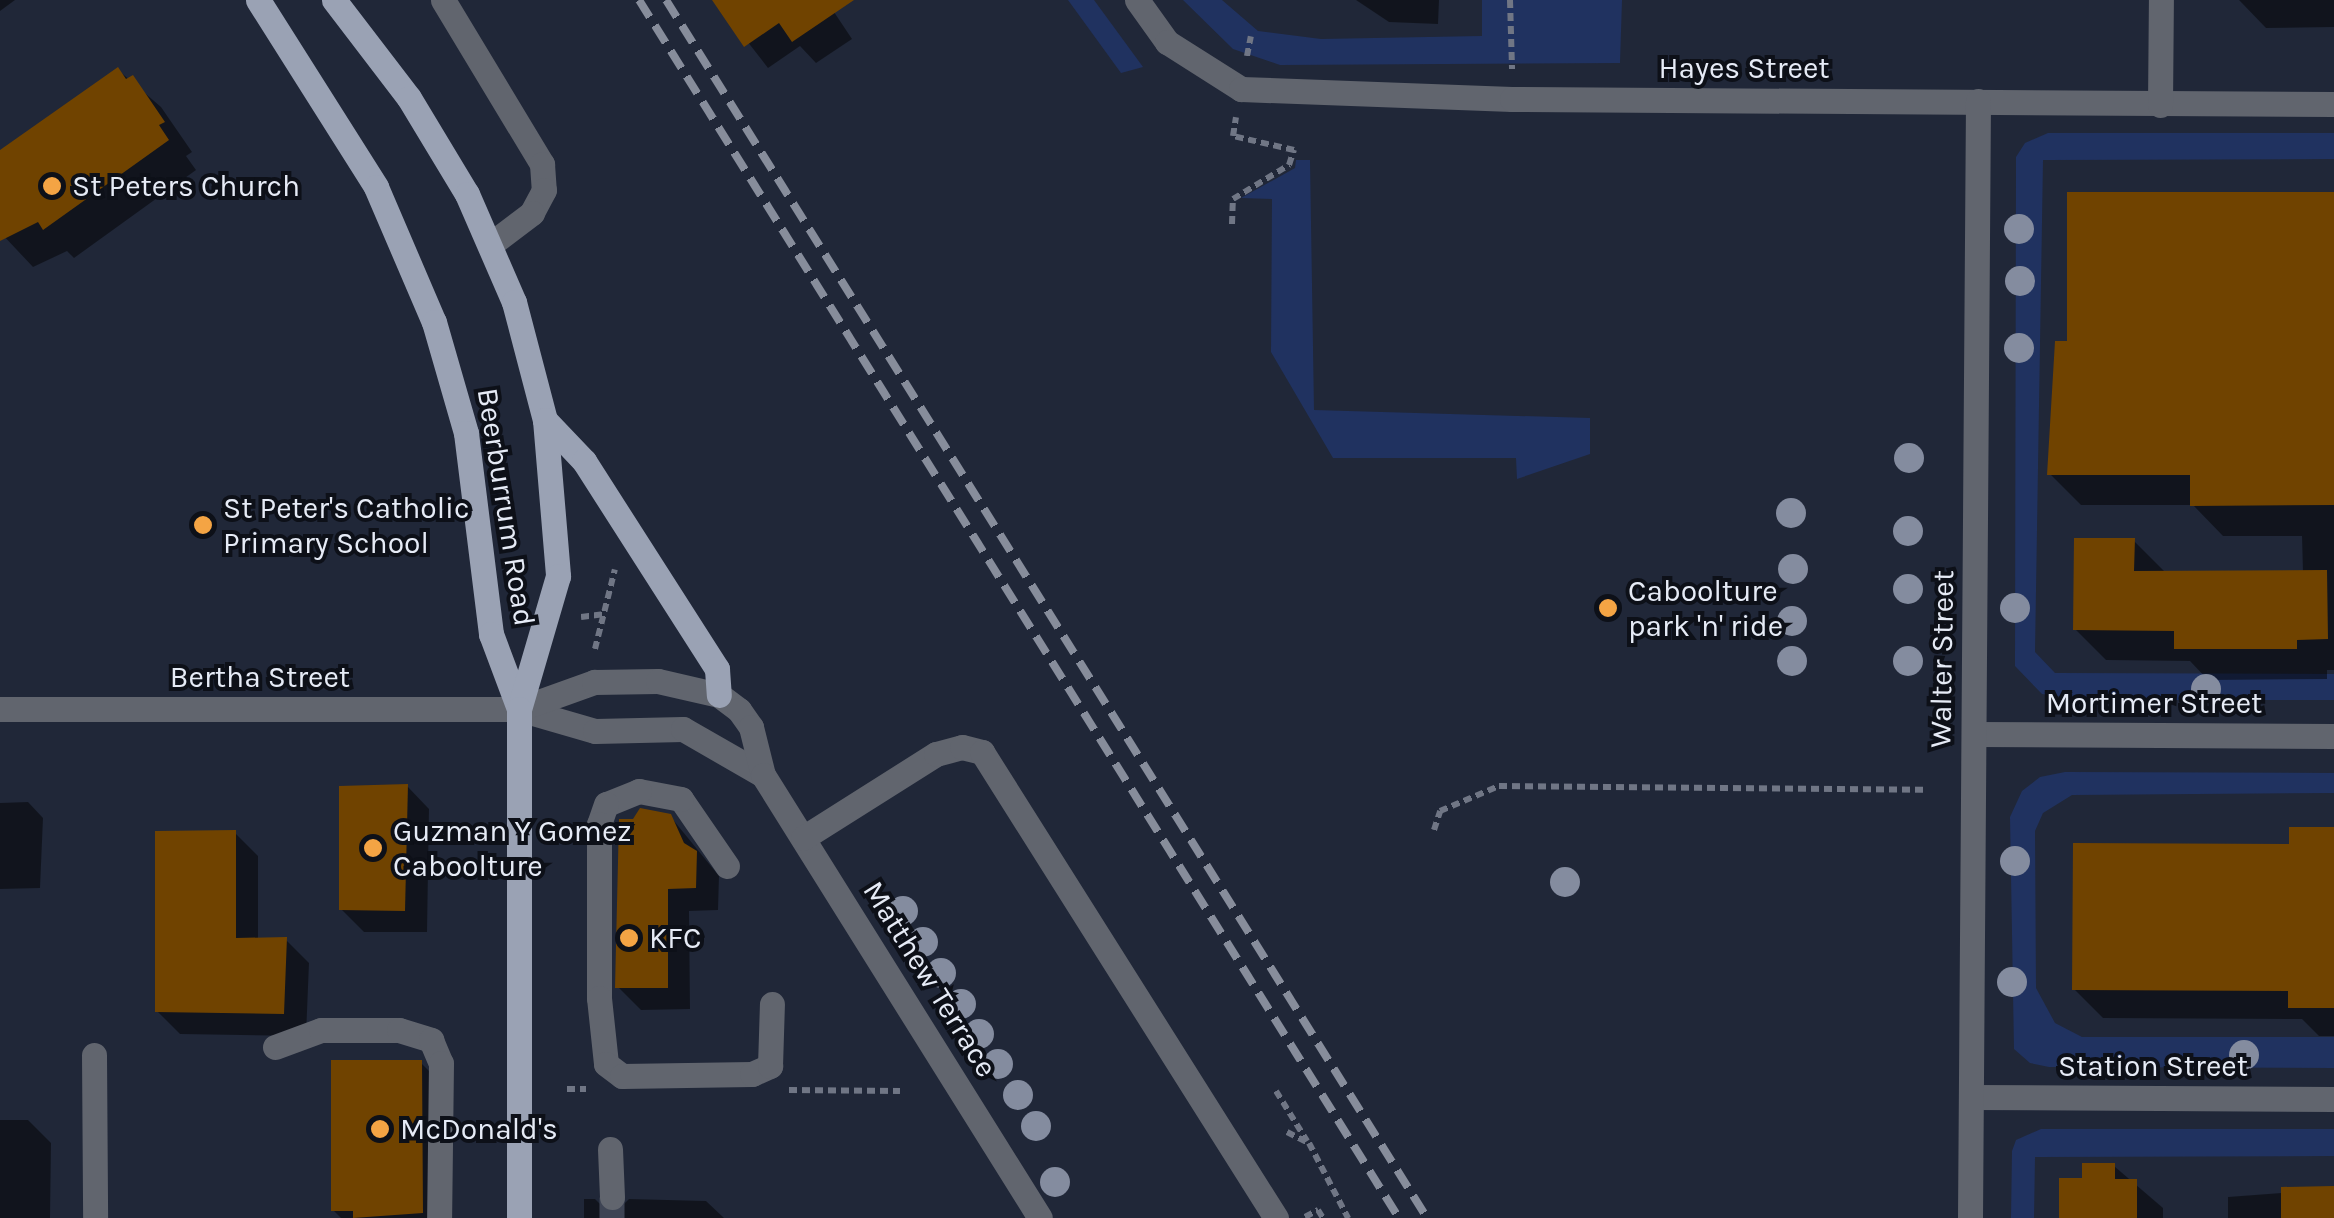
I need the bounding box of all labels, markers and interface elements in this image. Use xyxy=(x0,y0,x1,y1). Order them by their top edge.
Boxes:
street label: Hayes Street xyxy=(1658,50,1830,86)
place label: St Peters Church xyxy=(72,168,300,204)
marker: St Peters Church xyxy=(41,175,63,197)
street label: Beerburrum Road xyxy=(469,385,543,629)
place label: St Peter's Catholic Primary School xyxy=(223,490,470,560)
marker: St Peter's Catholic Primary School xyxy=(192,514,214,536)
street label: Walter Street xyxy=(1922,570,1962,748)
place label: Caboolture park 'n' ride xyxy=(1628,573,1783,644)
marker: Caboolture park 'n' ride xyxy=(1597,597,1619,619)
street label: Bertha Street xyxy=(170,659,350,695)
street label: Mortimer Street xyxy=(2046,685,2262,721)
place label: Guzman Y Gomez Caboolture xyxy=(393,813,632,884)
marker: Guzman Y Gomez Caboolture xyxy=(362,837,384,859)
street label: Matthew Terrace xyxy=(855,874,1005,1084)
place label: KFC xyxy=(649,920,701,956)
marker: KFC xyxy=(618,927,640,949)
street label: Station Street xyxy=(2058,1048,2248,1084)
place label: McDonald's xyxy=(400,1111,558,1147)
marker: McDonald's xyxy=(369,1118,391,1140)

